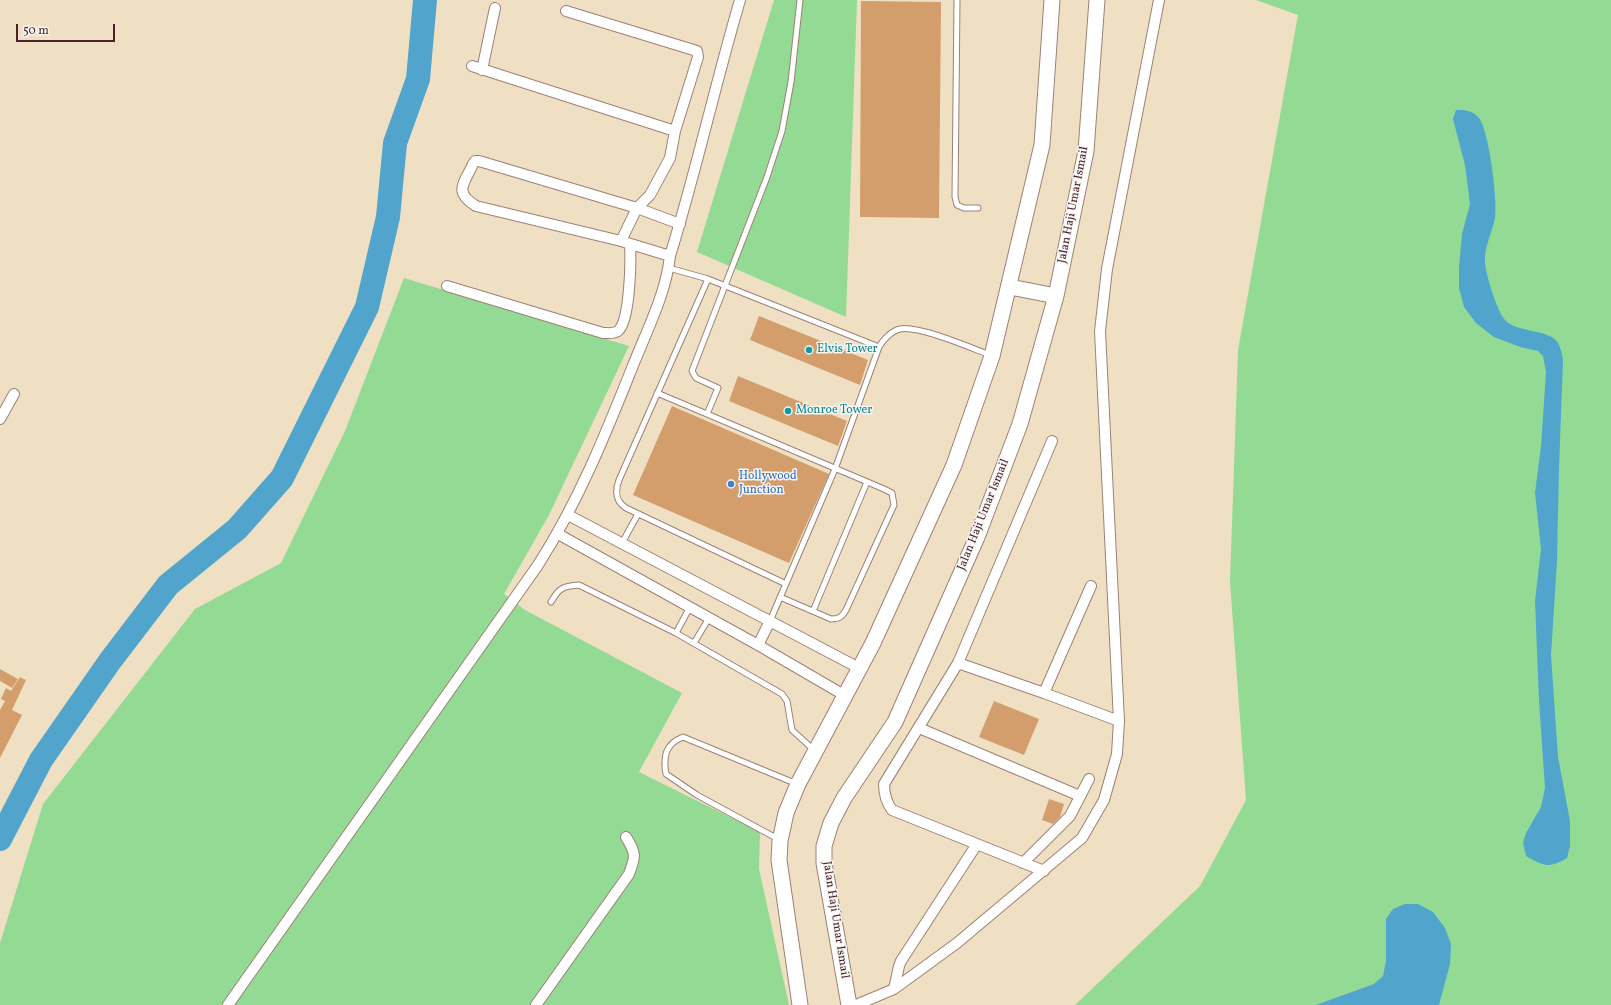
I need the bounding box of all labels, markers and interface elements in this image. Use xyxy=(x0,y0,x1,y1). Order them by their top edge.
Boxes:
scale bar xyxy=(18,16,117,42)
text: 50 m xyxy=(23,23,49,39)
street label: Jalan Haji Umar Ismail xyxy=(1056,145,1092,265)
place label: Elvis Tower xyxy=(817,343,878,357)
marker: Elvis Tower xyxy=(804,345,814,355)
place label: Monroe Tower xyxy=(796,404,872,418)
marker: Monroe Tower xyxy=(783,406,793,416)
street label: Jalan Haji Umar Ismail xyxy=(955,457,1013,573)
place label: Hollywood Junction xyxy=(739,470,797,498)
marker: Hollywood Junction xyxy=(726,479,736,489)
street label: Jalan Haji Umar Ismail xyxy=(819,860,851,980)

